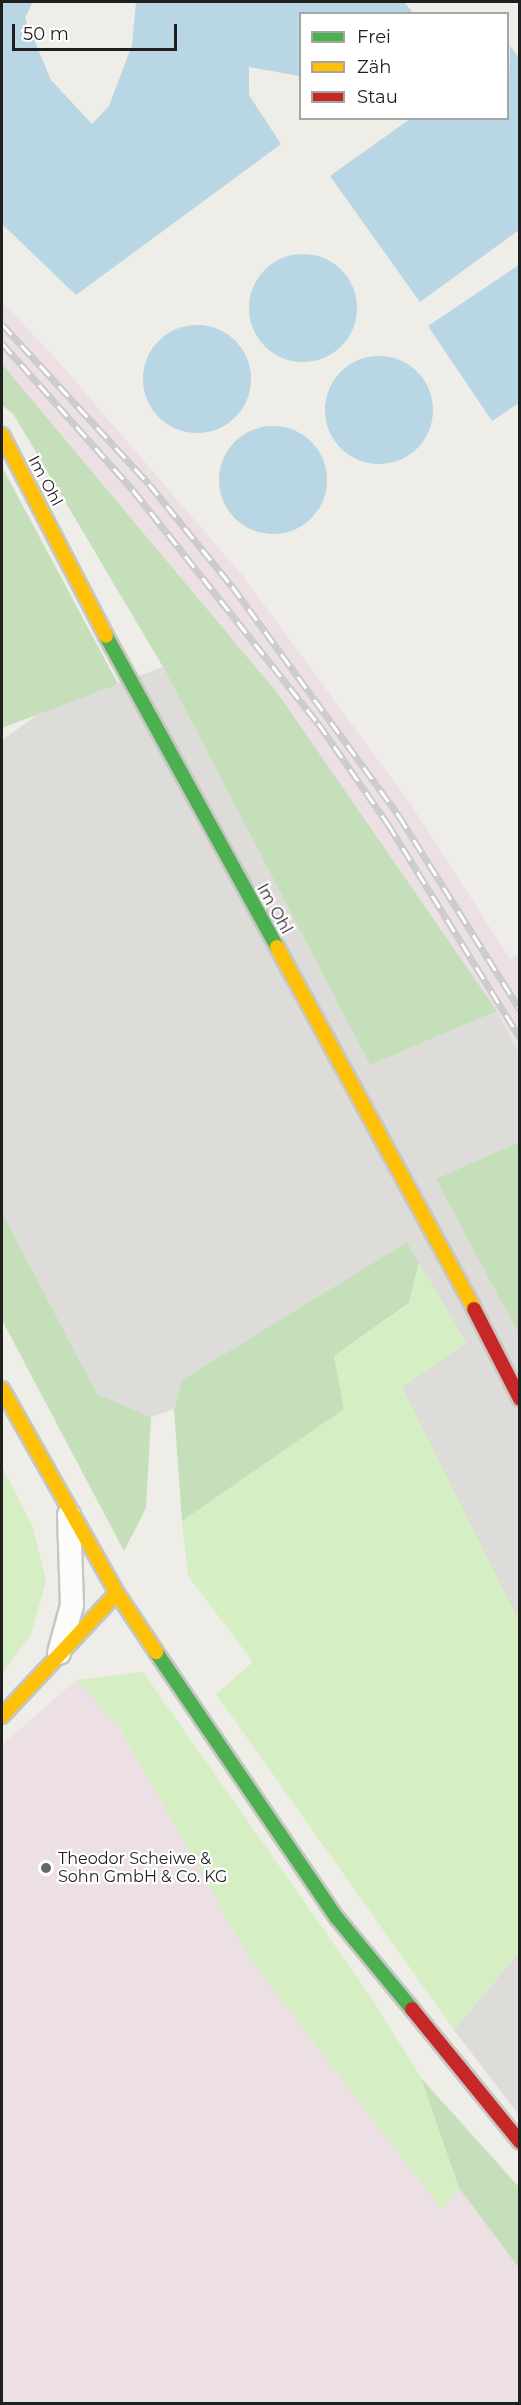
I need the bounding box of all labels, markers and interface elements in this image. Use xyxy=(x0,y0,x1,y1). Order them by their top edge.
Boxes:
scale bar xyxy=(15,12,180,50)
legend xyxy=(299,12,509,120)
text: 50 m xyxy=(23,23,69,45)
text: Frei xyxy=(357,26,391,48)
text: Zäh xyxy=(357,56,392,78)
text: Stau xyxy=(357,86,398,108)
street label: Im Ohl xyxy=(24,452,66,510)
street label: Im Ohl xyxy=(252,880,296,938)
place label: Theodor Scheiwe & Sohn GmbH & Co. KG xyxy=(58,1849,227,1887)
marker: Theodor Scheiwe & Sohn GmbH & Co. KG xyxy=(39,1861,53,1875)

